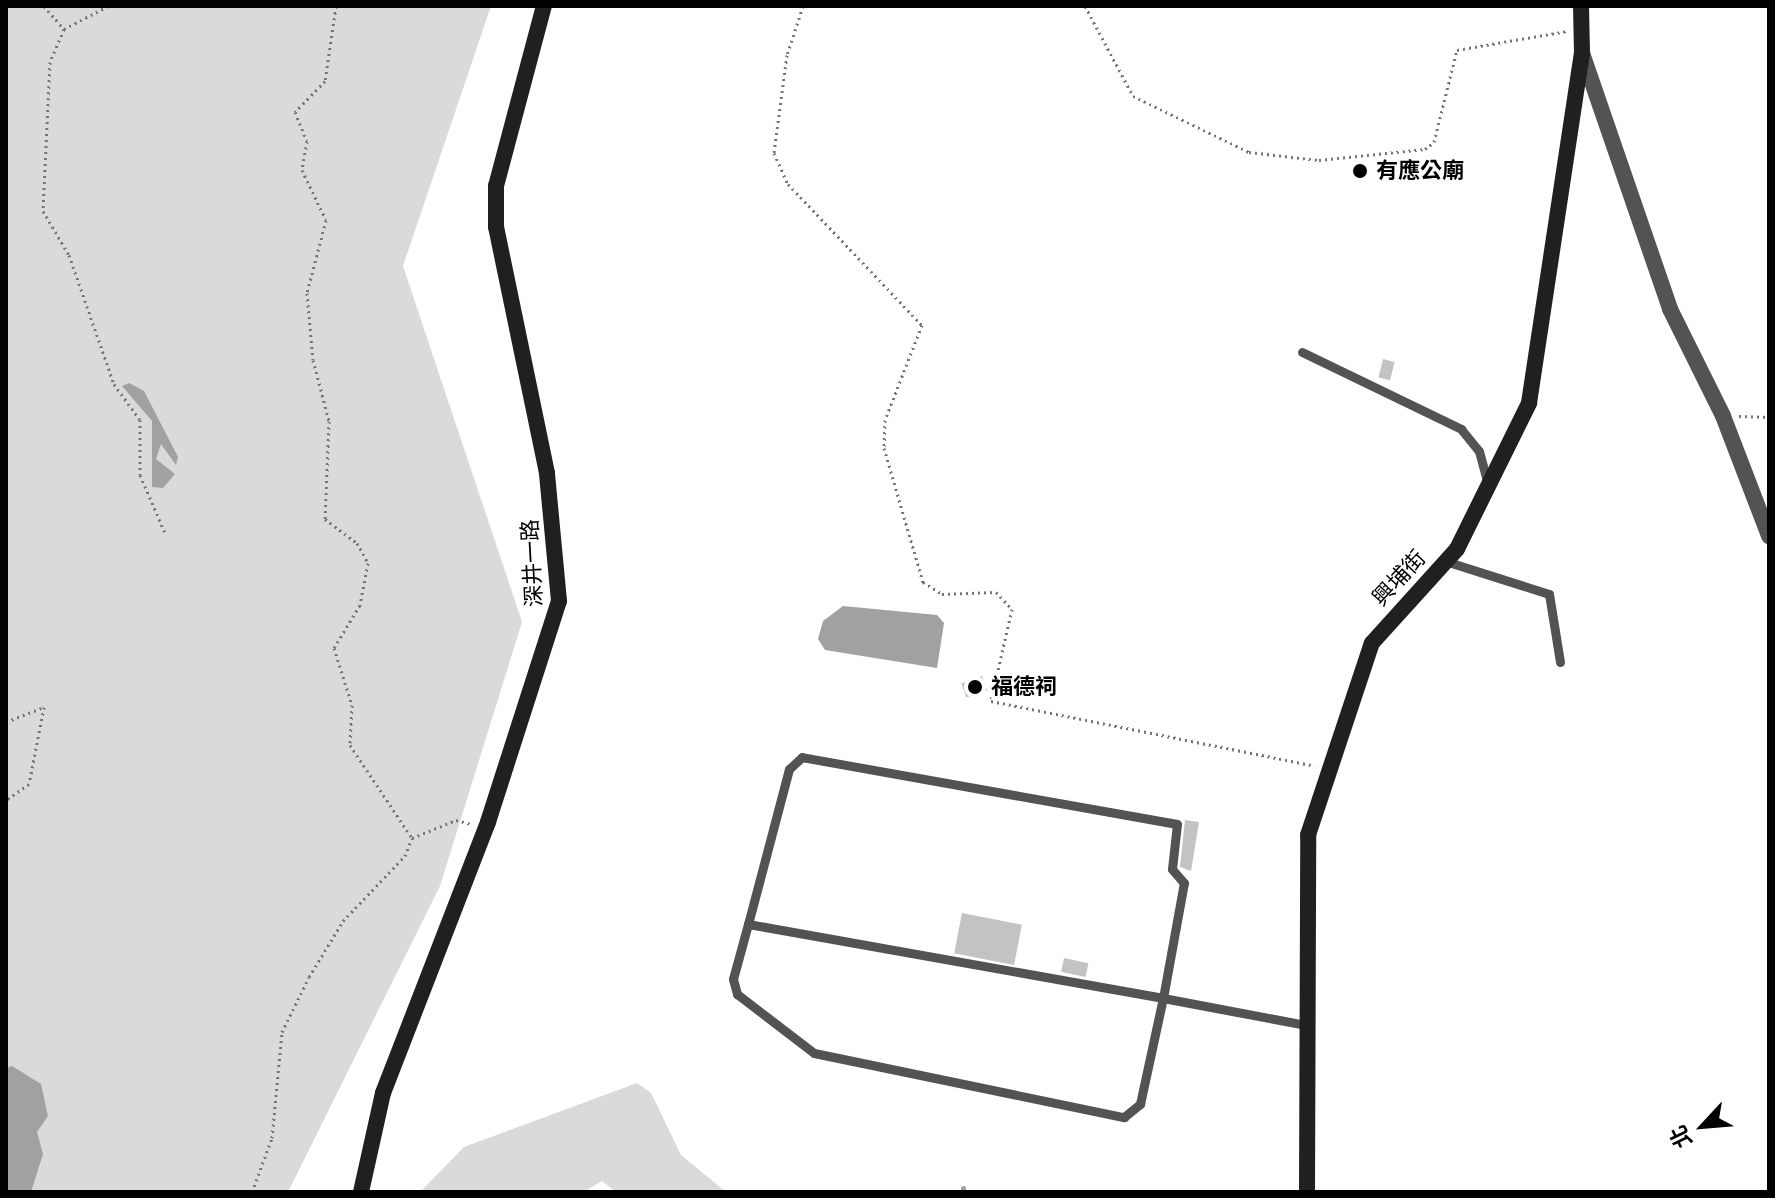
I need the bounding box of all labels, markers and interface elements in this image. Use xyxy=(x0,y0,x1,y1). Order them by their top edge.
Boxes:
place label: 有應公廟 xyxy=(1376,158,1464,184)
marker: 有應公廟 xyxy=(1351,162,1369,180)
street label: 深井一路 xyxy=(517,518,547,608)
street label: 興埔街 xyxy=(1367,545,1431,611)
place label: 福德祠 xyxy=(991,674,1057,700)
marker: 福德祠 xyxy=(966,678,984,696)
north arrow xyxy=(1663,1086,1743,1166)
text: 北 xyxy=(1665,1121,1697,1152)

